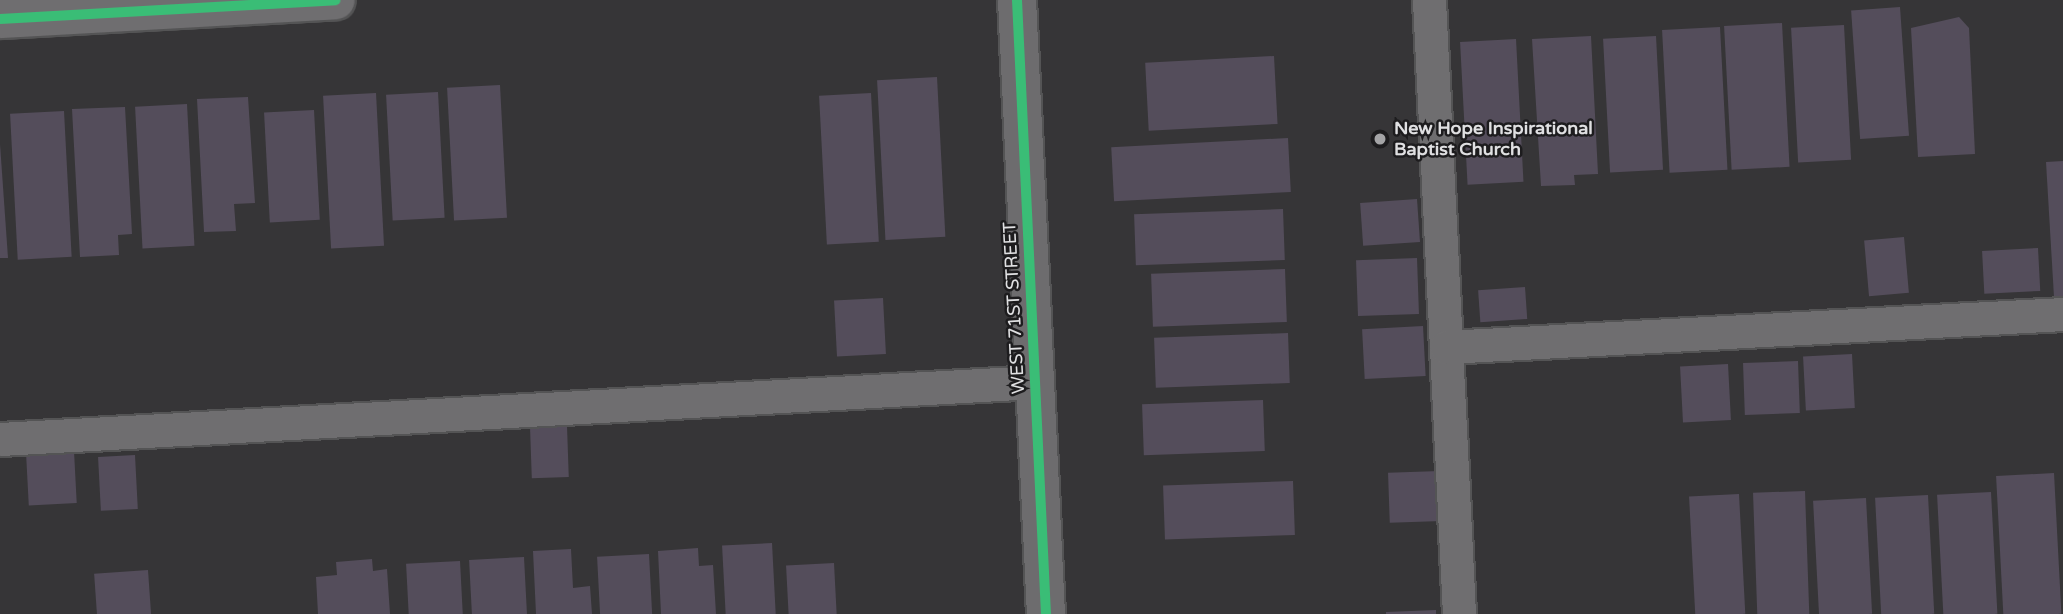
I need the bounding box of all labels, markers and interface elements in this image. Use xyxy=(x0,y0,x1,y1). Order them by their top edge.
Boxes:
place label: New Hope Inspirational Baptist Church xyxy=(1394,118,1593,160)
marker: New Hope Inspirational Baptist Church xyxy=(1372,131,1388,147)
street label: WEST 71ST STREET xyxy=(999,221,1029,395)

